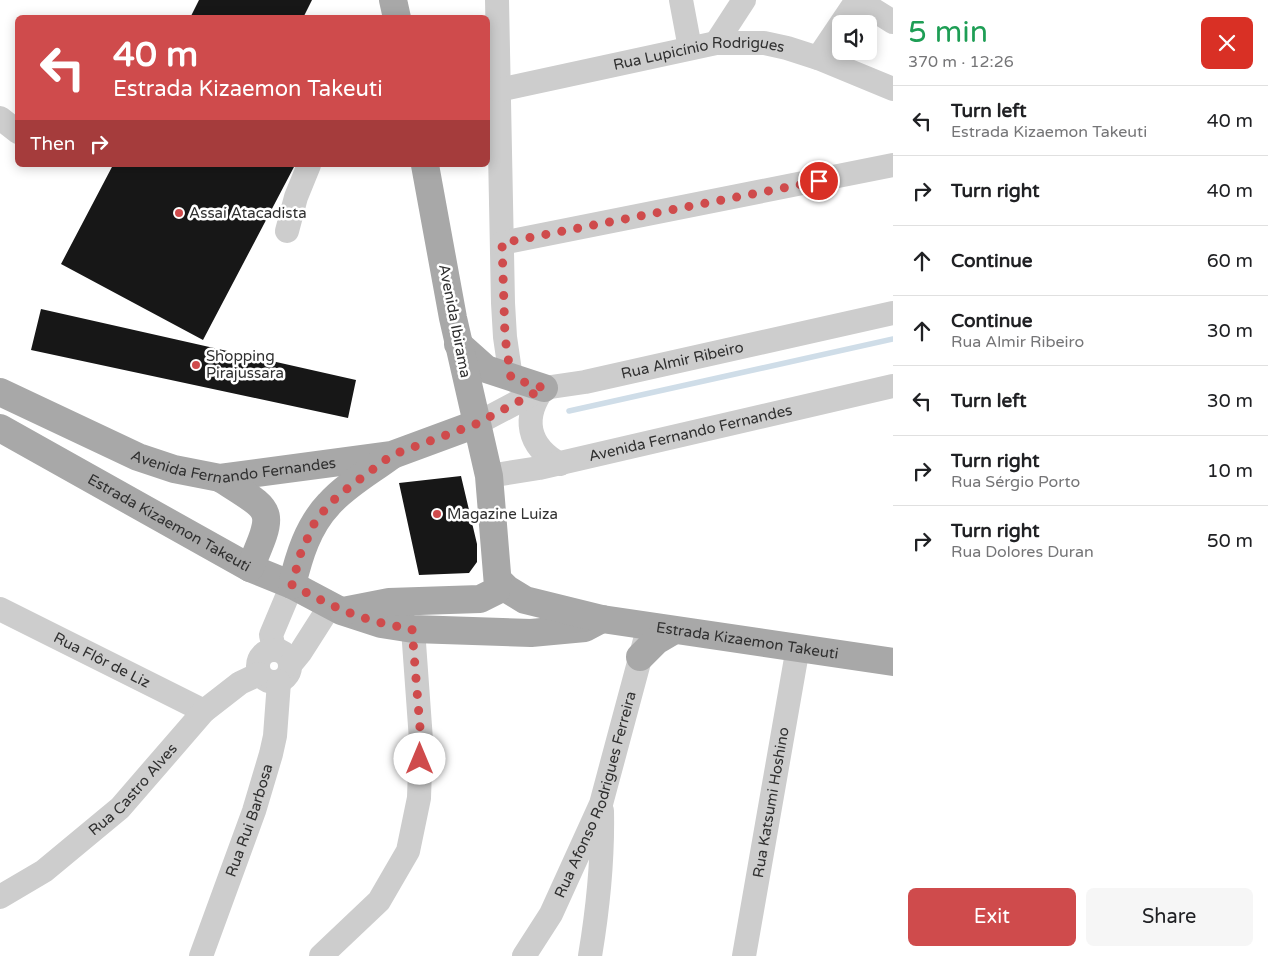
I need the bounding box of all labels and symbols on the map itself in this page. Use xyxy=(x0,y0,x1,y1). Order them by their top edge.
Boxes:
street label: Rua Lupicínio Rodrigues xyxy=(611,33,786,74)
pin xyxy=(798,160,840,202)
place label: Assaí Atacadista xyxy=(189,204,307,222)
marker: Assaí Atacadista xyxy=(173,207,185,219)
street label: Avenida Ibirama xyxy=(435,263,475,379)
street label: Rua Almir Ribeiro xyxy=(619,338,745,383)
place label: Shopping Pirajussara xyxy=(206,347,284,382)
marker: Shopping Pirajussara xyxy=(190,359,202,371)
street label: Avenida Fernando Fernandes xyxy=(587,401,794,465)
street label: Avenida Fernando Fernandes xyxy=(128,446,337,487)
street label: Estrada Kizaemon Takeuti xyxy=(85,470,254,576)
place label: Magazine Luiza xyxy=(447,505,558,523)
marker: Magazine Luiza xyxy=(431,508,443,520)
street label: Estrada Kizaemon Takeuti xyxy=(655,618,840,663)
street label: Rua Flôr de Liz xyxy=(51,628,153,692)
street label: Rua Afonso Rodrigues Ferreira xyxy=(551,689,640,901)
street label: Rua Katsumi Hoshino xyxy=(749,726,793,879)
position arrow xyxy=(393,732,445,784)
street label: Rua Castro Alves xyxy=(85,740,181,839)
street label: Rua Rui Barbosa xyxy=(222,762,277,879)

